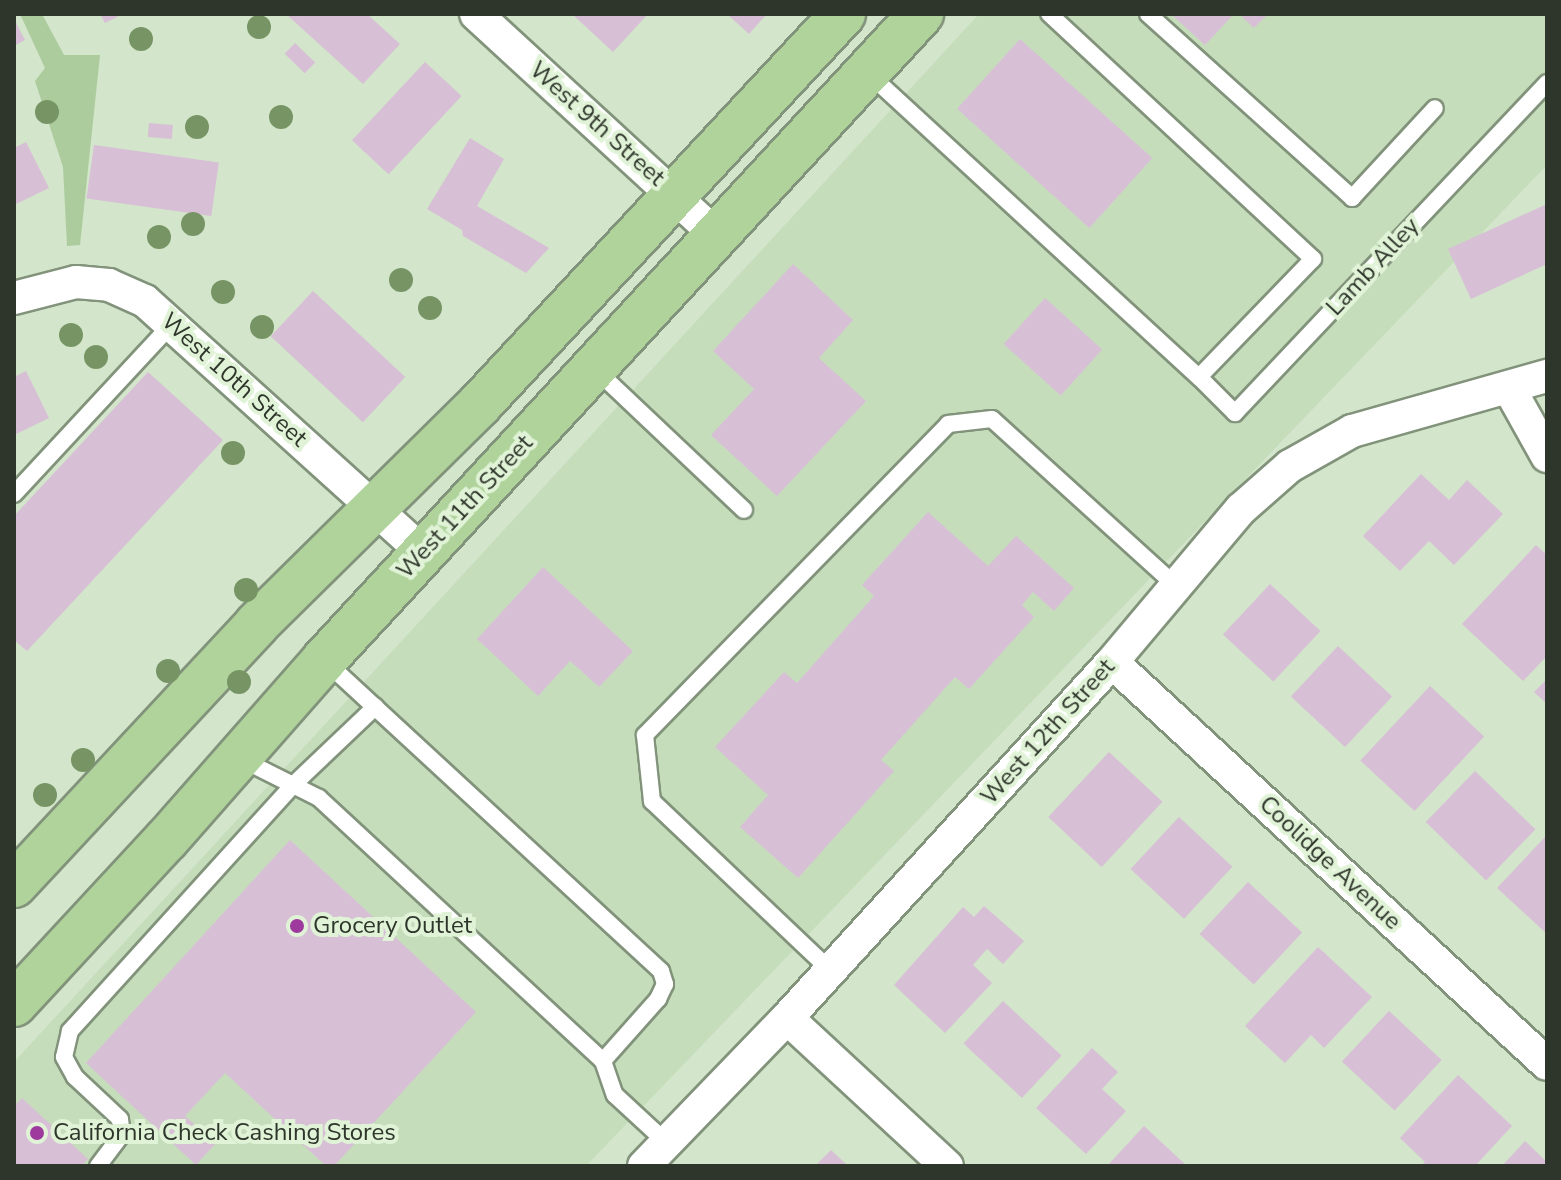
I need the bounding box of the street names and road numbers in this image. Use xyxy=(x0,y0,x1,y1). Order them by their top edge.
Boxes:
street label: West 9th Street xyxy=(524,56,670,192)
street label: Lamb Alley xyxy=(1321,212,1425,322)
street label: West 10th Street xyxy=(155,307,313,453)
street label: West 11th Street xyxy=(391,429,539,585)
street label: West 12th Street xyxy=(975,653,1121,811)
street label: Coolidge Avenue xyxy=(1253,790,1407,936)

